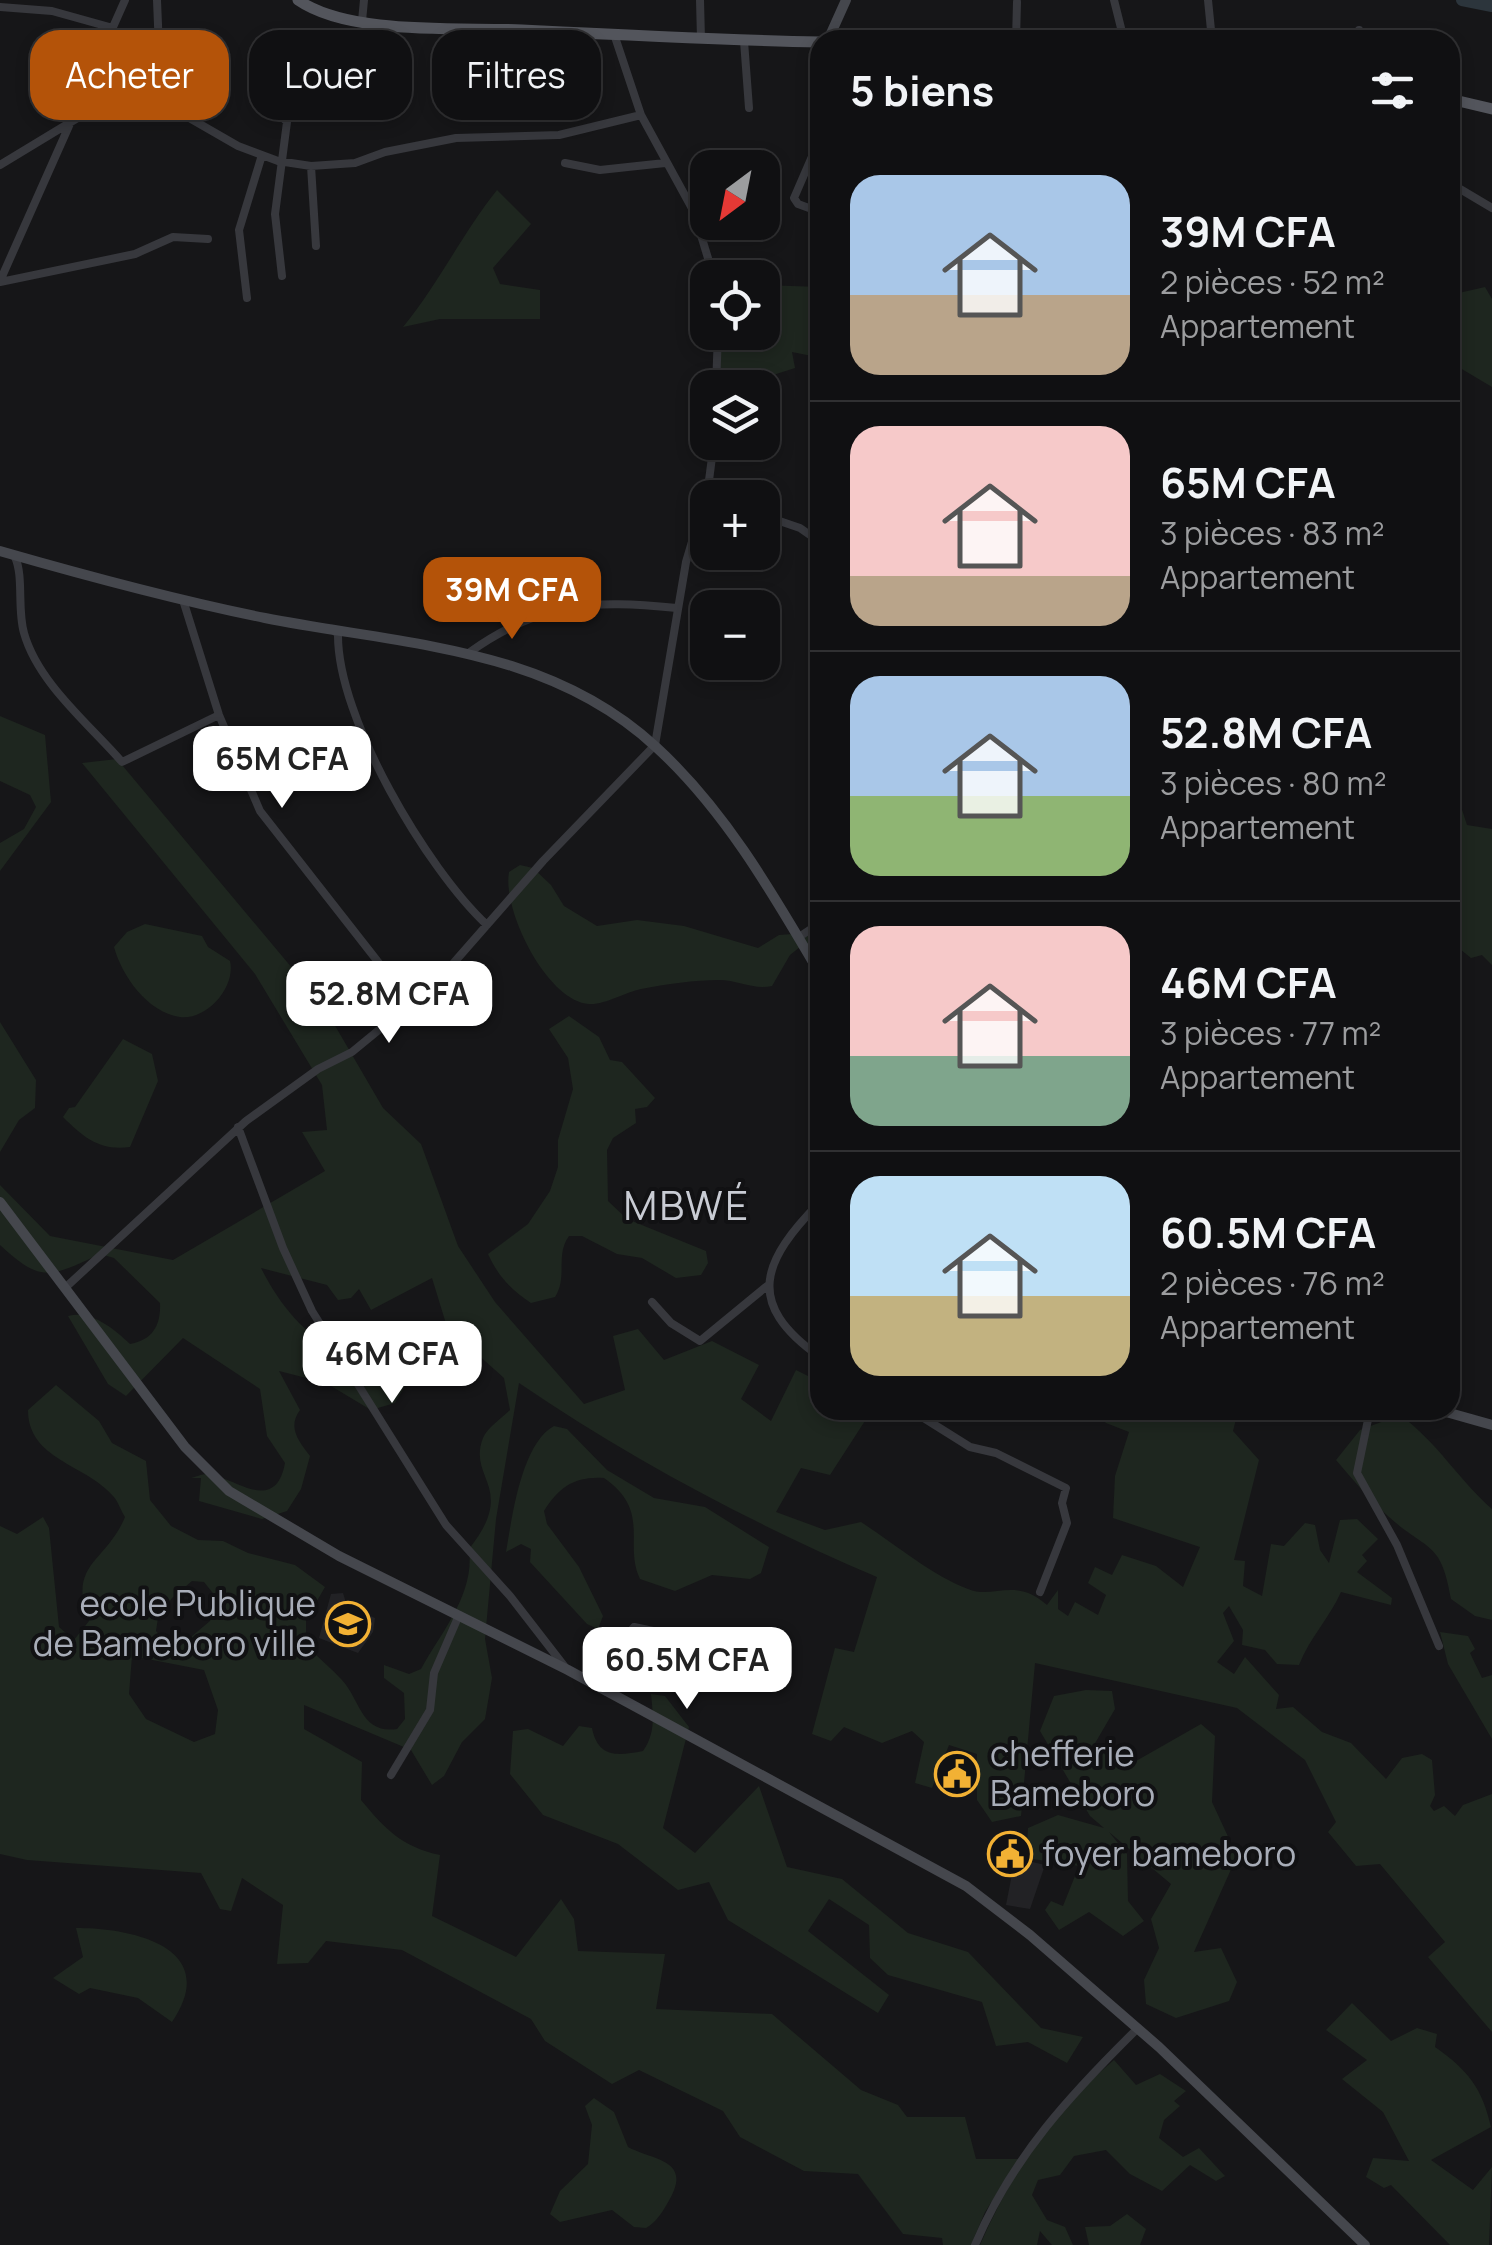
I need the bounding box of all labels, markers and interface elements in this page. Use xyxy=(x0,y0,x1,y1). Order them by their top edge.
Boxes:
chip: Acheter xyxy=(30,30,229,120)
chip: Louer xyxy=(249,30,412,120)
chip: Filtres xyxy=(432,30,601,120)
text: 5 biens xyxy=(850,61,994,119)
icon: filters xyxy=(1365,63,1420,118)
north arrow xyxy=(690,150,780,240)
map controls xyxy=(690,150,780,680)
text: 39M CFA xyxy=(1160,202,1336,260)
icon: home xyxy=(930,215,1050,335)
button: locate xyxy=(690,260,780,350)
text: 2 pièces · 52 m² xyxy=(1160,260,1385,304)
text: Appartement xyxy=(1160,304,1355,348)
button: layers xyxy=(690,370,780,460)
text: 65M CFA xyxy=(1160,453,1336,511)
icon: home xyxy=(930,466,1050,586)
button: + xyxy=(690,480,780,570)
text: 3 pièces · 83 m² xyxy=(1160,511,1385,555)
text: Appartement xyxy=(1160,555,1355,599)
pin: 39M CFA xyxy=(420,557,604,642)
text: 39M CFA xyxy=(445,567,579,611)
button: − xyxy=(690,590,780,680)
text: 52.8M CFA xyxy=(1160,703,1372,761)
icon: home xyxy=(930,716,1050,836)
pin: 65M CFA xyxy=(190,726,374,811)
text: 65M CFA xyxy=(215,736,349,780)
text: 3 pièces · 80 m² xyxy=(1160,761,1386,805)
text: Appartement xyxy=(1160,805,1355,849)
text: 46M CFA xyxy=(1160,953,1337,1011)
pin: 52.8M CFA xyxy=(275,961,503,1046)
icon: home xyxy=(930,966,1050,1086)
text: 52.8M CFA xyxy=(308,971,470,1015)
text: 3 pièces · 77 m² xyxy=(1160,1011,1381,1055)
text: Appartement xyxy=(1160,1055,1355,1099)
district label: MBWÉ xyxy=(623,1177,751,1232)
text: 60.5M CFA xyxy=(1160,1203,1376,1261)
icon: home xyxy=(930,1216,1050,1336)
text: 2 pièces · 76 m² xyxy=(1160,1261,1385,1305)
text: Appartement xyxy=(1160,1305,1355,1349)
pin: 46M CFA xyxy=(300,1321,484,1406)
text: 46M CFA xyxy=(325,1331,459,1375)
place label: ecole Publique de Bameboro ville xyxy=(33,1579,316,1667)
school or university icon: ecole Publique de Bameboro ville xyxy=(325,1601,371,1647)
pin: 60.5M CFA xyxy=(573,1627,801,1712)
text: 60.5M CFA xyxy=(605,1637,769,1681)
place label: chefferie Bameboro xyxy=(990,1729,1155,1817)
public building icon: chefferie Bameboro xyxy=(934,1751,980,1797)
place label: foyer bameboro xyxy=(1042,1829,1296,1877)
public building icon: foyer bameboro xyxy=(987,1831,1033,1877)

